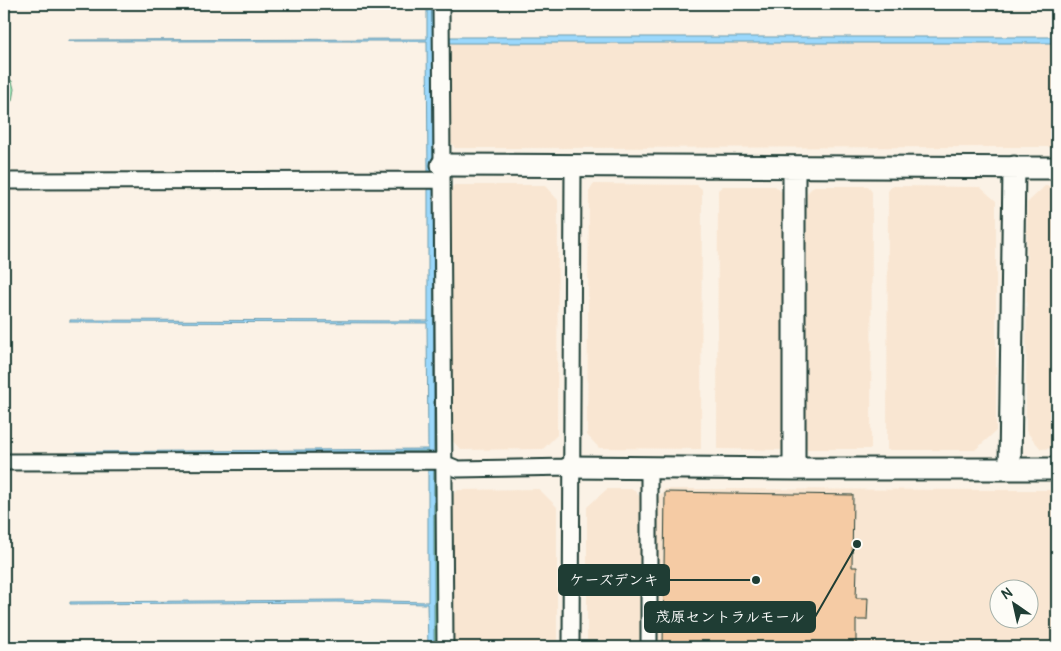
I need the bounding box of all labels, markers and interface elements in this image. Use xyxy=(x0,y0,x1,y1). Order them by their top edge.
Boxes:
callout: ケーズデンキ xyxy=(559,565,669,595)
text: ケーズデンキ xyxy=(570,571,658,590)
north arrow xyxy=(988,578,1038,628)
text: N xyxy=(998,584,1016,603)
callout: 茂原セントラルモール xyxy=(645,602,815,632)
text: 茂原セントラルモール xyxy=(656,608,804,627)

